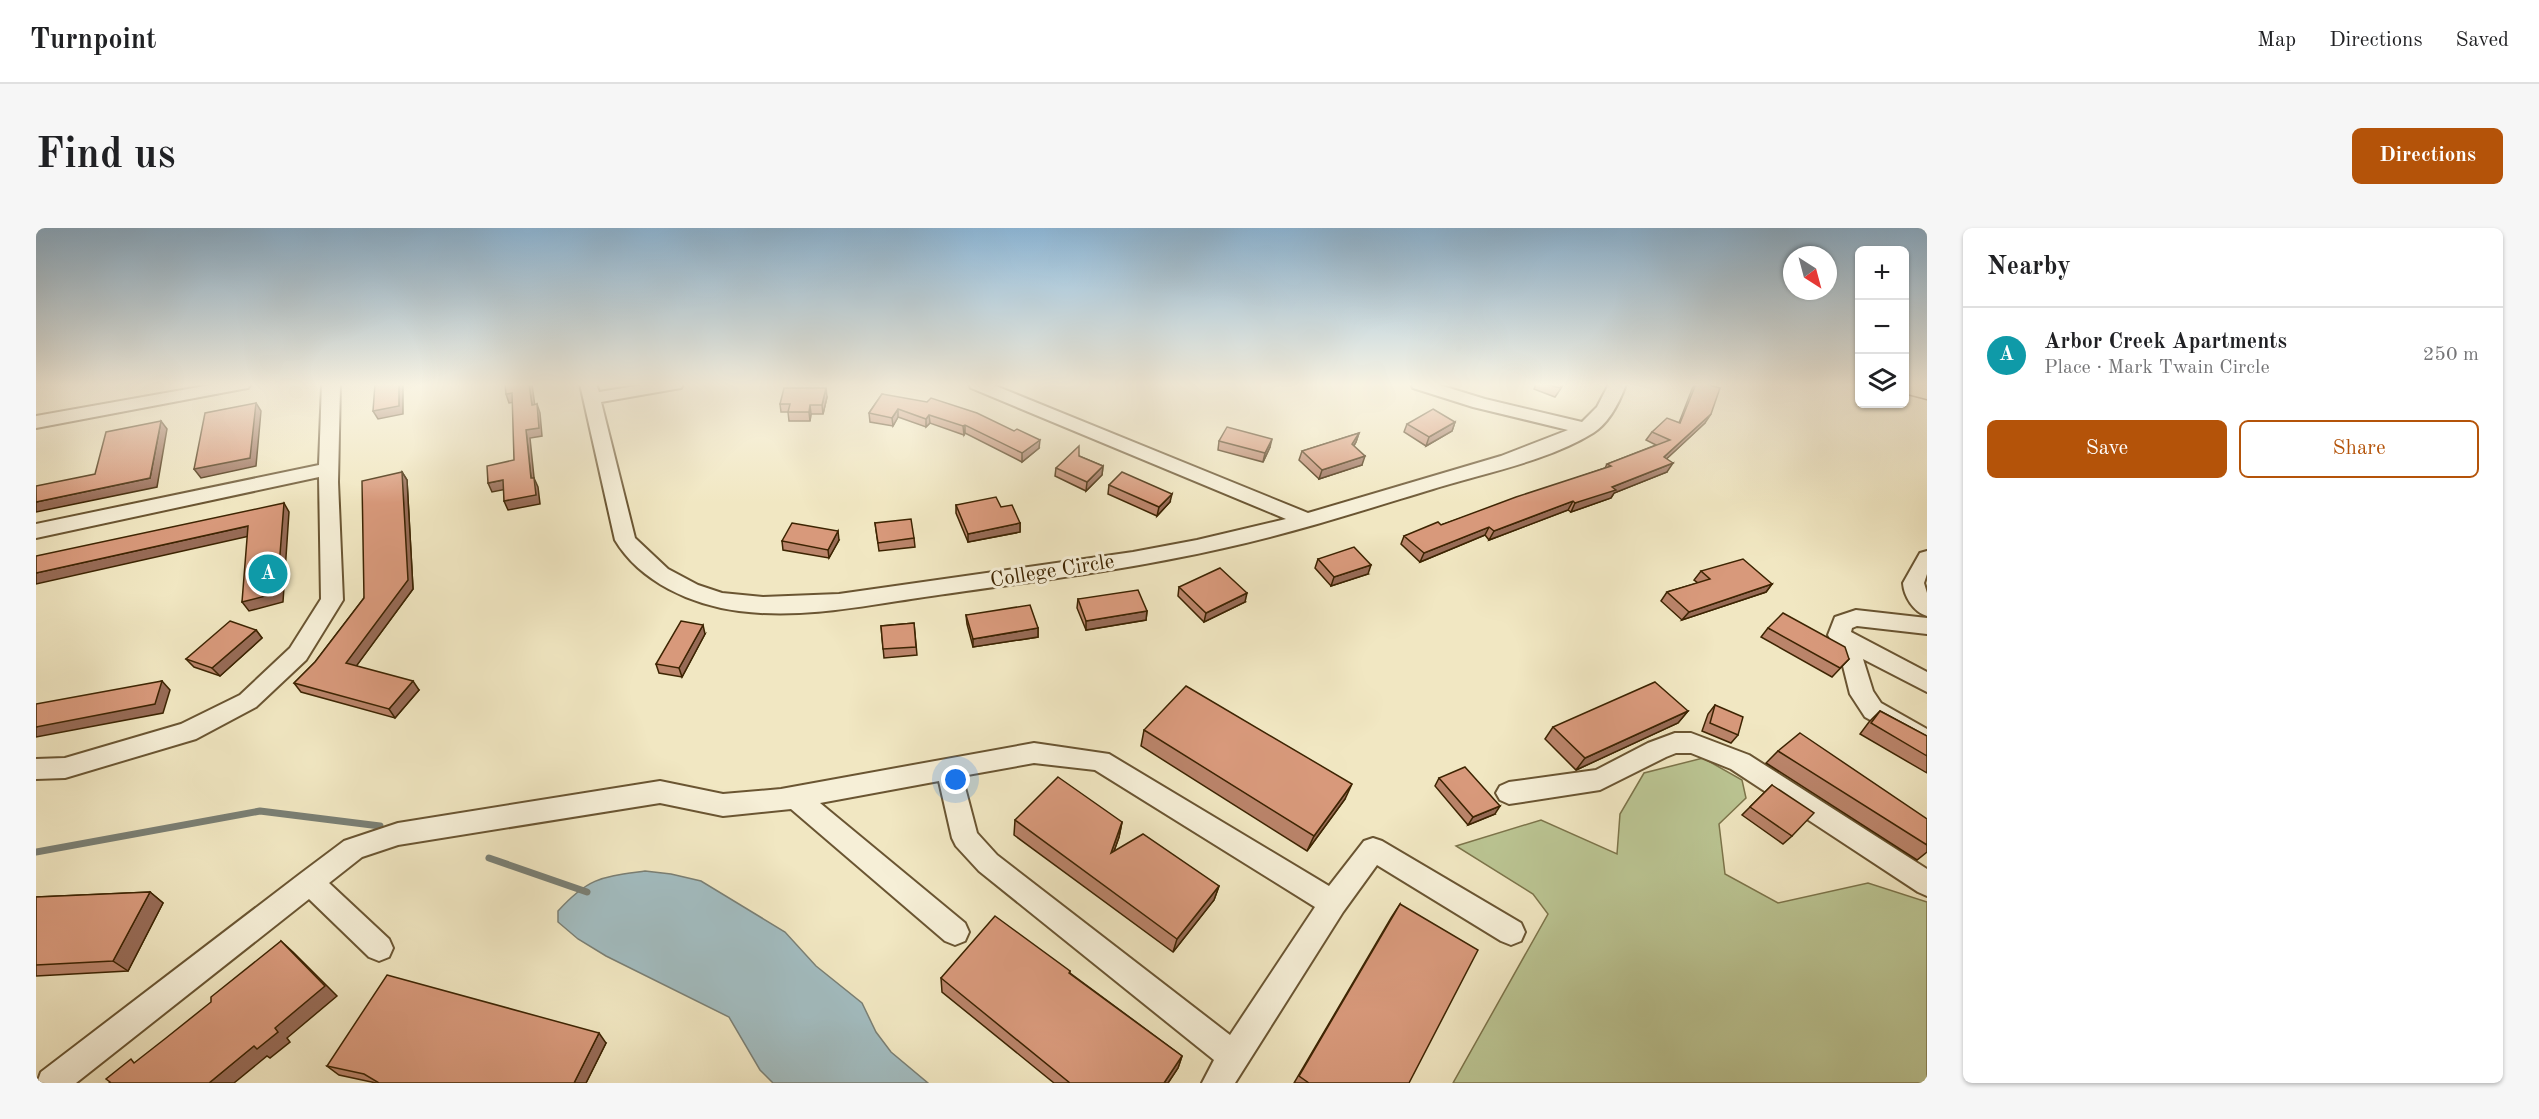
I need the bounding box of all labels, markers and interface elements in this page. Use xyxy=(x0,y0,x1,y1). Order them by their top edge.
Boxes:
text: Turnpoint xyxy=(30,27,157,55)
text: Map xyxy=(2257,30,2296,51)
text: Directions xyxy=(2329,30,2423,51)
text: Saved xyxy=(2456,30,2509,51)
button: Directions xyxy=(2352,128,2503,184)
text: Find us xyxy=(36,135,175,177)
north arrow xyxy=(1783,246,1837,300)
map controls xyxy=(1855,246,1909,408)
button: + xyxy=(1855,246,1909,300)
text: Nearby xyxy=(1987,254,2071,280)
button: − xyxy=(1855,300,1909,354)
text: Arbor Creek Apartments xyxy=(2044,331,2287,353)
text: A xyxy=(1999,345,2014,365)
text: 250 m xyxy=(2423,345,2479,365)
button: layers xyxy=(1855,354,1909,408)
text: Place · Mark Twain Circle xyxy=(2044,358,2270,378)
button: Save xyxy=(1987,420,2227,478)
button: Share xyxy=(2239,420,2479,478)
street label: College Circle xyxy=(989,551,1116,592)
pin: A xyxy=(248,552,288,596)
your location xyxy=(941,765,970,794)

